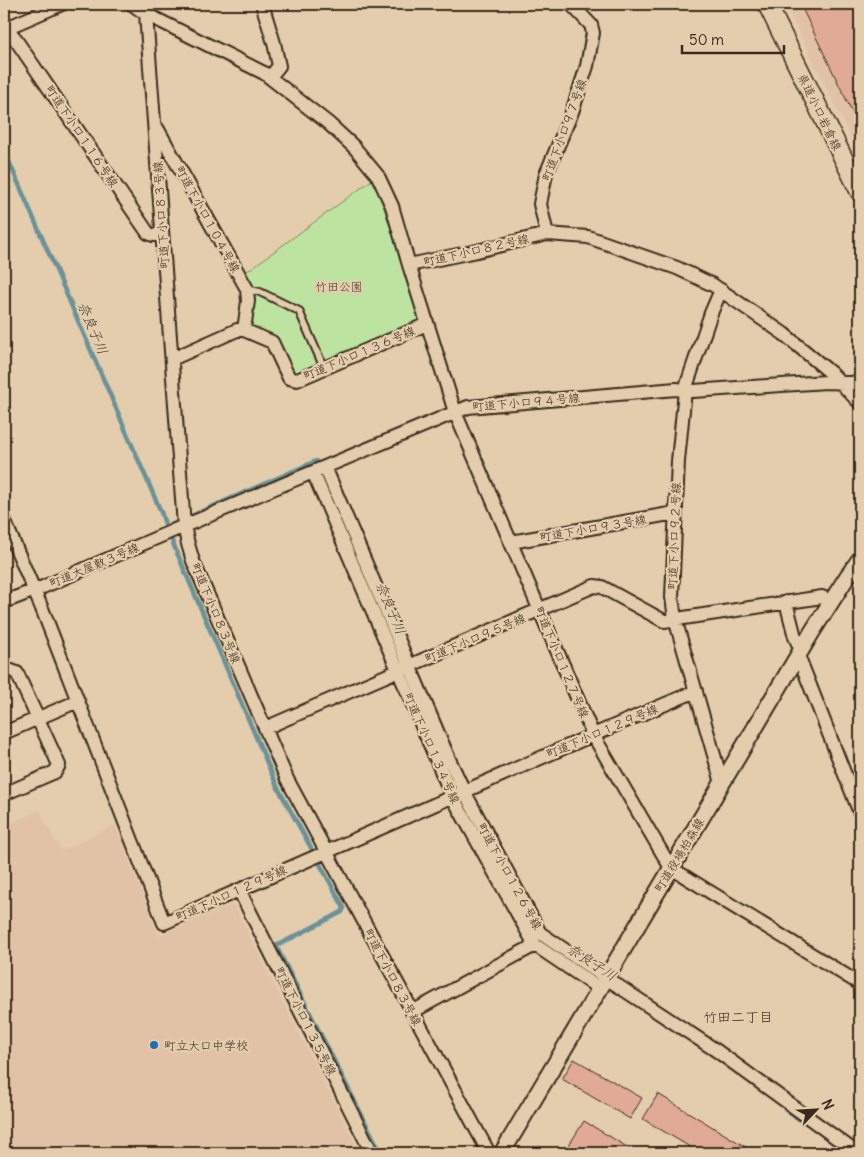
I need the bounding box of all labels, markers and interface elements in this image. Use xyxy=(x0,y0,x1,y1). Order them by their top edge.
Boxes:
scale bar xyxy=(682,22,784,54)
text: 50 m xyxy=(689,30,724,49)
street label: 県道小口岩倉線 xyxy=(795,71,845,153)
street label: 町道下小口９７号線 xyxy=(538,77,590,183)
street label: 町道下小口１１６号線 xyxy=(42,82,122,190)
street label: 町道下小口８３号線 xyxy=(150,161,172,269)
street label: 町道下小口１０４号線 xyxy=(172,163,244,275)
street label: 町道下小口８２号線 xyxy=(422,231,530,269)
park label: 竹田公園 xyxy=(315,279,363,294)
water label: 奈良子川 xyxy=(74,299,112,357)
street label: 町道下小口１３６号線 xyxy=(301,323,417,383)
street label: 町道下小口９４号線 xyxy=(472,390,580,414)
street label: 町道下小口９２号線 xyxy=(665,482,683,590)
street label: 町道下小口９３号線 xyxy=(539,511,647,545)
street label: 町道大屋敷３号線 xyxy=(47,539,141,591)
street label: 町道下小口８３号線 xyxy=(188,560,244,666)
water label: 奈良子川 xyxy=(372,579,410,637)
street label: 町道下小口１２７号線 xyxy=(532,604,592,720)
street label: 町道下小口９５号線 xyxy=(422,610,528,666)
street label: 町道下小口１３４号線 xyxy=(401,690,463,806)
street label: 町道下小口１２９号線 xyxy=(544,701,660,761)
street label: 町道役場柏森線 xyxy=(651,815,707,895)
street label: 町道下小口１２６号線 xyxy=(474,820,546,932)
street label: 町道下小口１２９号線 xyxy=(173,862,289,924)
street label: 町道下小口８３号線 xyxy=(361,926,425,1028)
water label: 奈良子川 xyxy=(564,939,620,985)
street label: 町道下小口１３５号線 xyxy=(272,964,340,1078)
district label: 竹田二丁目 xyxy=(703,1008,773,1026)
place label: 町立大口中学校 xyxy=(164,1038,248,1053)
marker: 町立大口中学校 xyxy=(148,1039,160,1051)
north arrow xyxy=(792,1084,842,1134)
text: N xyxy=(818,1096,838,1113)

